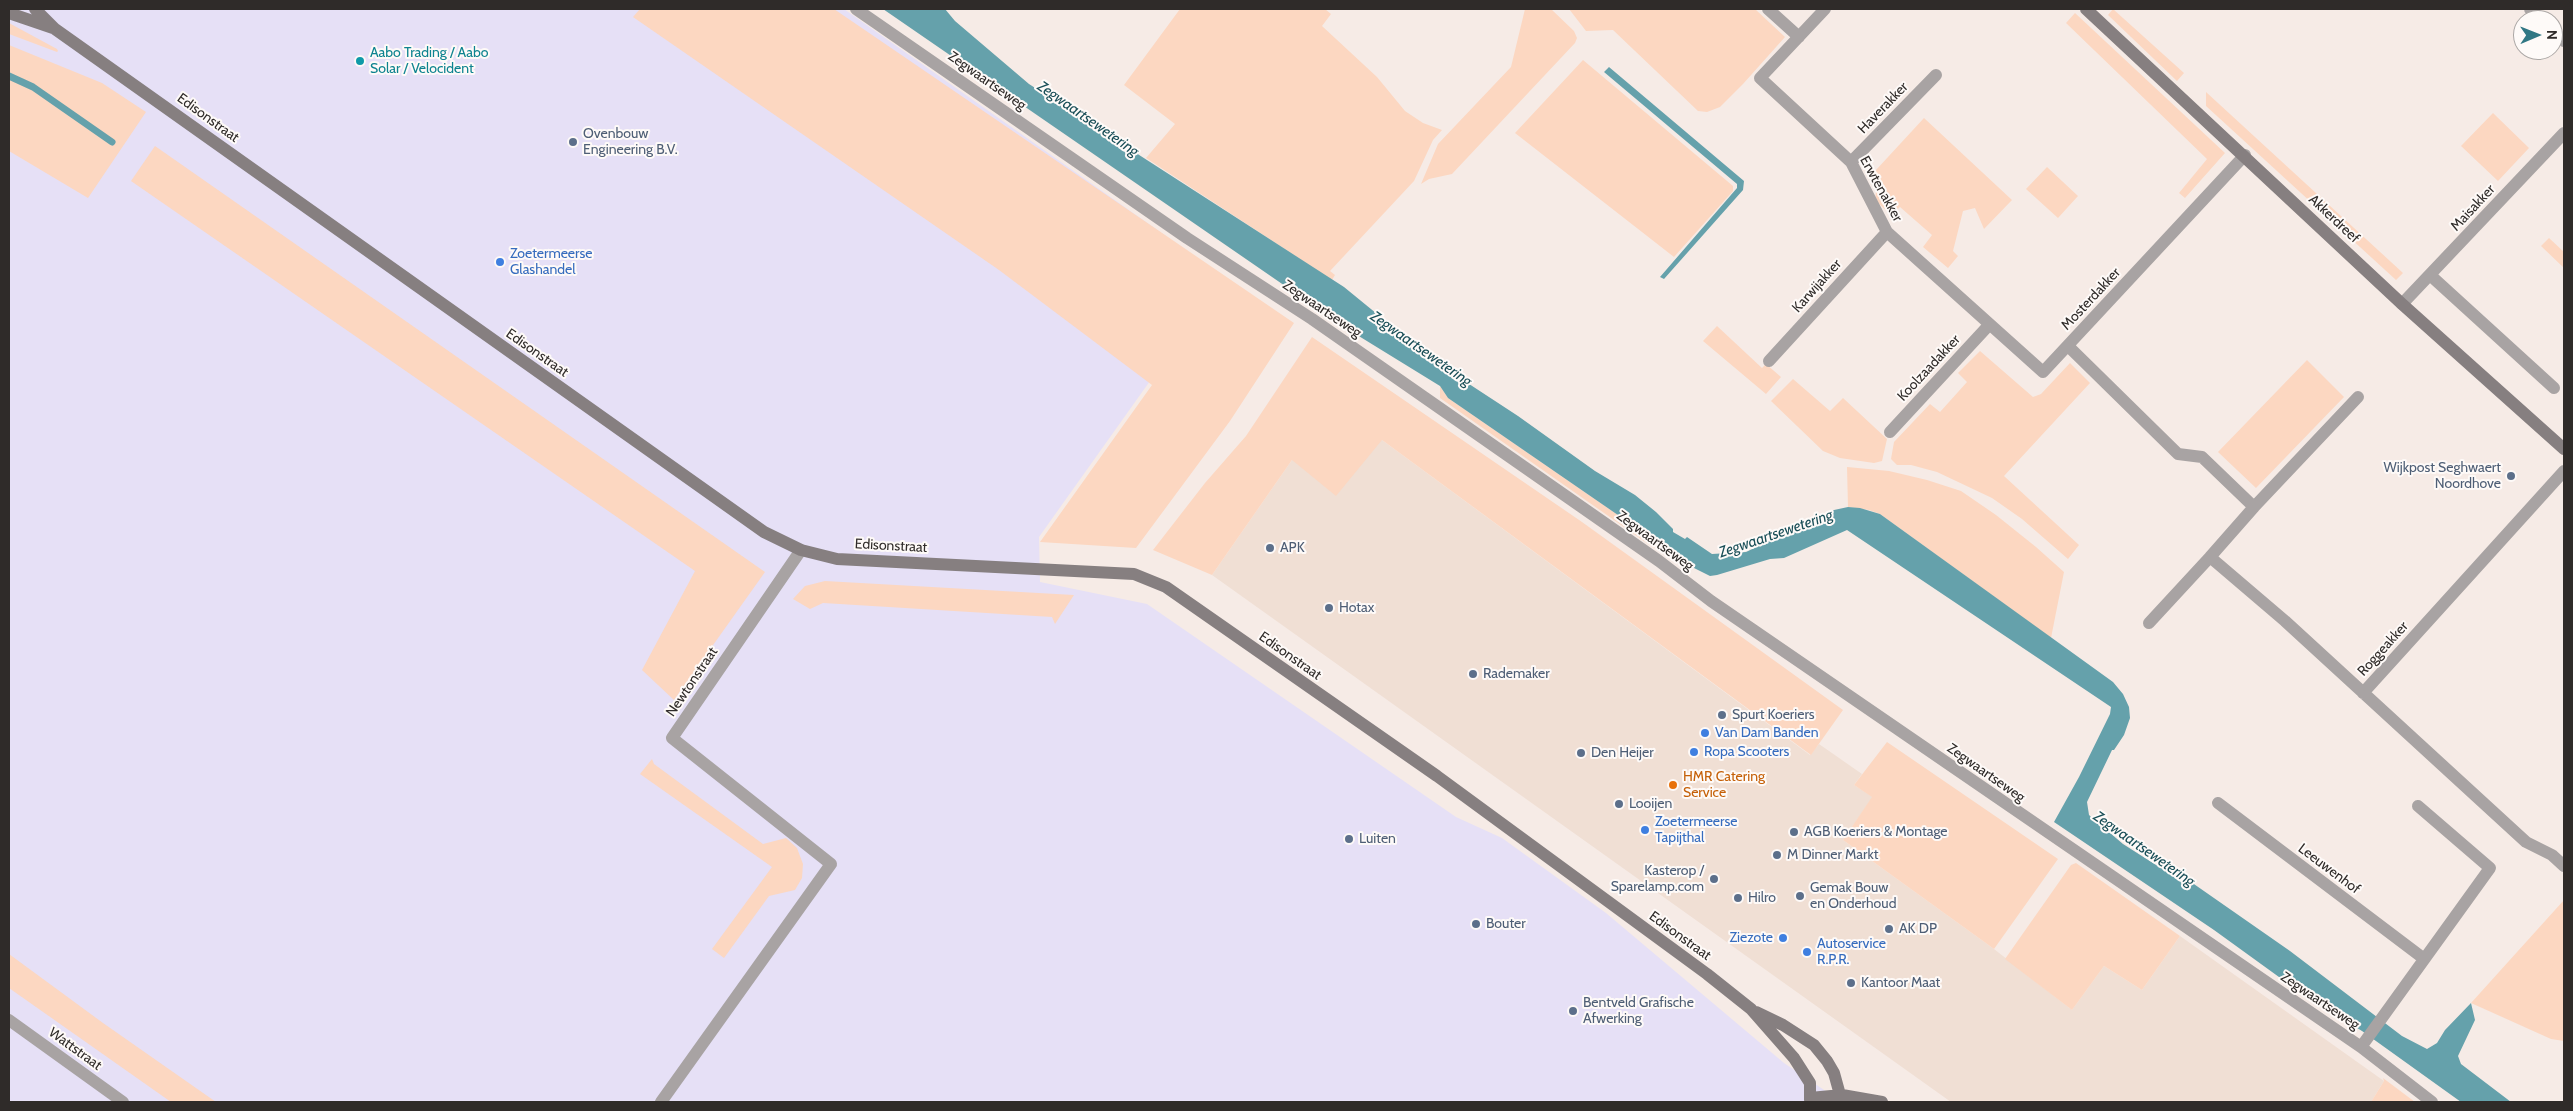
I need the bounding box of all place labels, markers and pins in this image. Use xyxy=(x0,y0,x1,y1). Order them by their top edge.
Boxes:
place label: Aabo Trading / Aabo Solar / Velocident xyxy=(370,45,488,78)
marker: Aabo Trading / Aabo Solar / Velocident xyxy=(354,55,366,67)
place label: Ovenbouw Engineering B.V. xyxy=(583,126,678,158)
marker: Ovenbouw Engineering B.V. xyxy=(567,136,579,148)
place label: Zoetermeerse Glashandel xyxy=(510,246,592,278)
marker: Zoetermeerse Glashandel xyxy=(494,256,506,268)
place label: Wijkpost Seghwaert Noordhove xyxy=(2384,460,2501,492)
marker: Wijkpost Seghwaert Noordhove xyxy=(2505,470,2517,482)
place label: APK xyxy=(1280,540,1305,556)
marker: APK xyxy=(1264,542,1276,554)
place label: Hotax xyxy=(1339,600,1374,616)
marker: Hotax xyxy=(1323,602,1335,614)
place label: Rademaker xyxy=(1483,666,1550,682)
marker: Rademaker xyxy=(1467,668,1479,680)
place label: Spurt Koeriers xyxy=(1732,707,1815,723)
marker: Spurt Koeriers xyxy=(1716,709,1728,721)
place label: Van Dam Banden xyxy=(1715,725,1819,741)
marker: Van Dam Banden xyxy=(1699,727,1711,739)
place label: Ropa Scooters xyxy=(1704,744,1789,760)
place label: Den Heijer xyxy=(1591,745,1654,761)
marker: Ropa Scooters xyxy=(1688,746,1700,758)
marker: Den Heijer xyxy=(1575,747,1587,759)
place label: HMR Catering Service xyxy=(1683,769,1765,802)
marker: HMR Catering Service xyxy=(1667,779,1679,791)
place label: Looijen xyxy=(1629,796,1672,812)
marker: Looijen xyxy=(1613,798,1625,810)
place label: Zoetermeerse Tapijthal xyxy=(1655,814,1737,846)
marker: Zoetermeerse Tapijthal xyxy=(1639,824,1651,836)
place label: AGB Koeriers & Montage xyxy=(1804,824,1948,840)
marker: AGB Koeriers & Montage xyxy=(1788,826,1800,838)
place label: Luiten xyxy=(1359,831,1396,847)
marker: Luiten xyxy=(1343,833,1355,845)
place label: M Dinner Markt xyxy=(1787,847,1878,863)
marker: M Dinner Markt xyxy=(1771,849,1783,861)
place label: Kasterop / Sparelamp.com xyxy=(1611,863,1704,896)
marker: Kasterop / Sparelamp.com xyxy=(1708,873,1720,885)
place label: Gemak Bouw en Onderhoud xyxy=(1810,880,1896,912)
place label: Hilro xyxy=(1748,890,1776,906)
marker: Gemak Bouw en Onderhoud xyxy=(1794,890,1806,902)
marker: Hilro xyxy=(1732,892,1744,904)
place label: Bouter xyxy=(1486,916,1526,932)
marker: Bouter xyxy=(1470,918,1482,930)
place label: AK DP xyxy=(1899,921,1937,937)
marker: AK DP xyxy=(1883,923,1895,935)
place label: Ziezote xyxy=(1729,930,1773,946)
marker: Ziezote xyxy=(1777,932,1789,944)
place label: Autoservice R.P.R. xyxy=(1817,936,1886,969)
marker: Autoservice R.P.R. xyxy=(1801,946,1813,958)
place label: Kantoor Maat xyxy=(1861,975,1940,991)
marker: Kantoor Maat xyxy=(1845,977,1857,989)
place label: Bentveld Grafische Afwerking xyxy=(1583,995,1694,1028)
marker: Bentveld Grafische Afwerking xyxy=(1567,1005,1579,1017)

